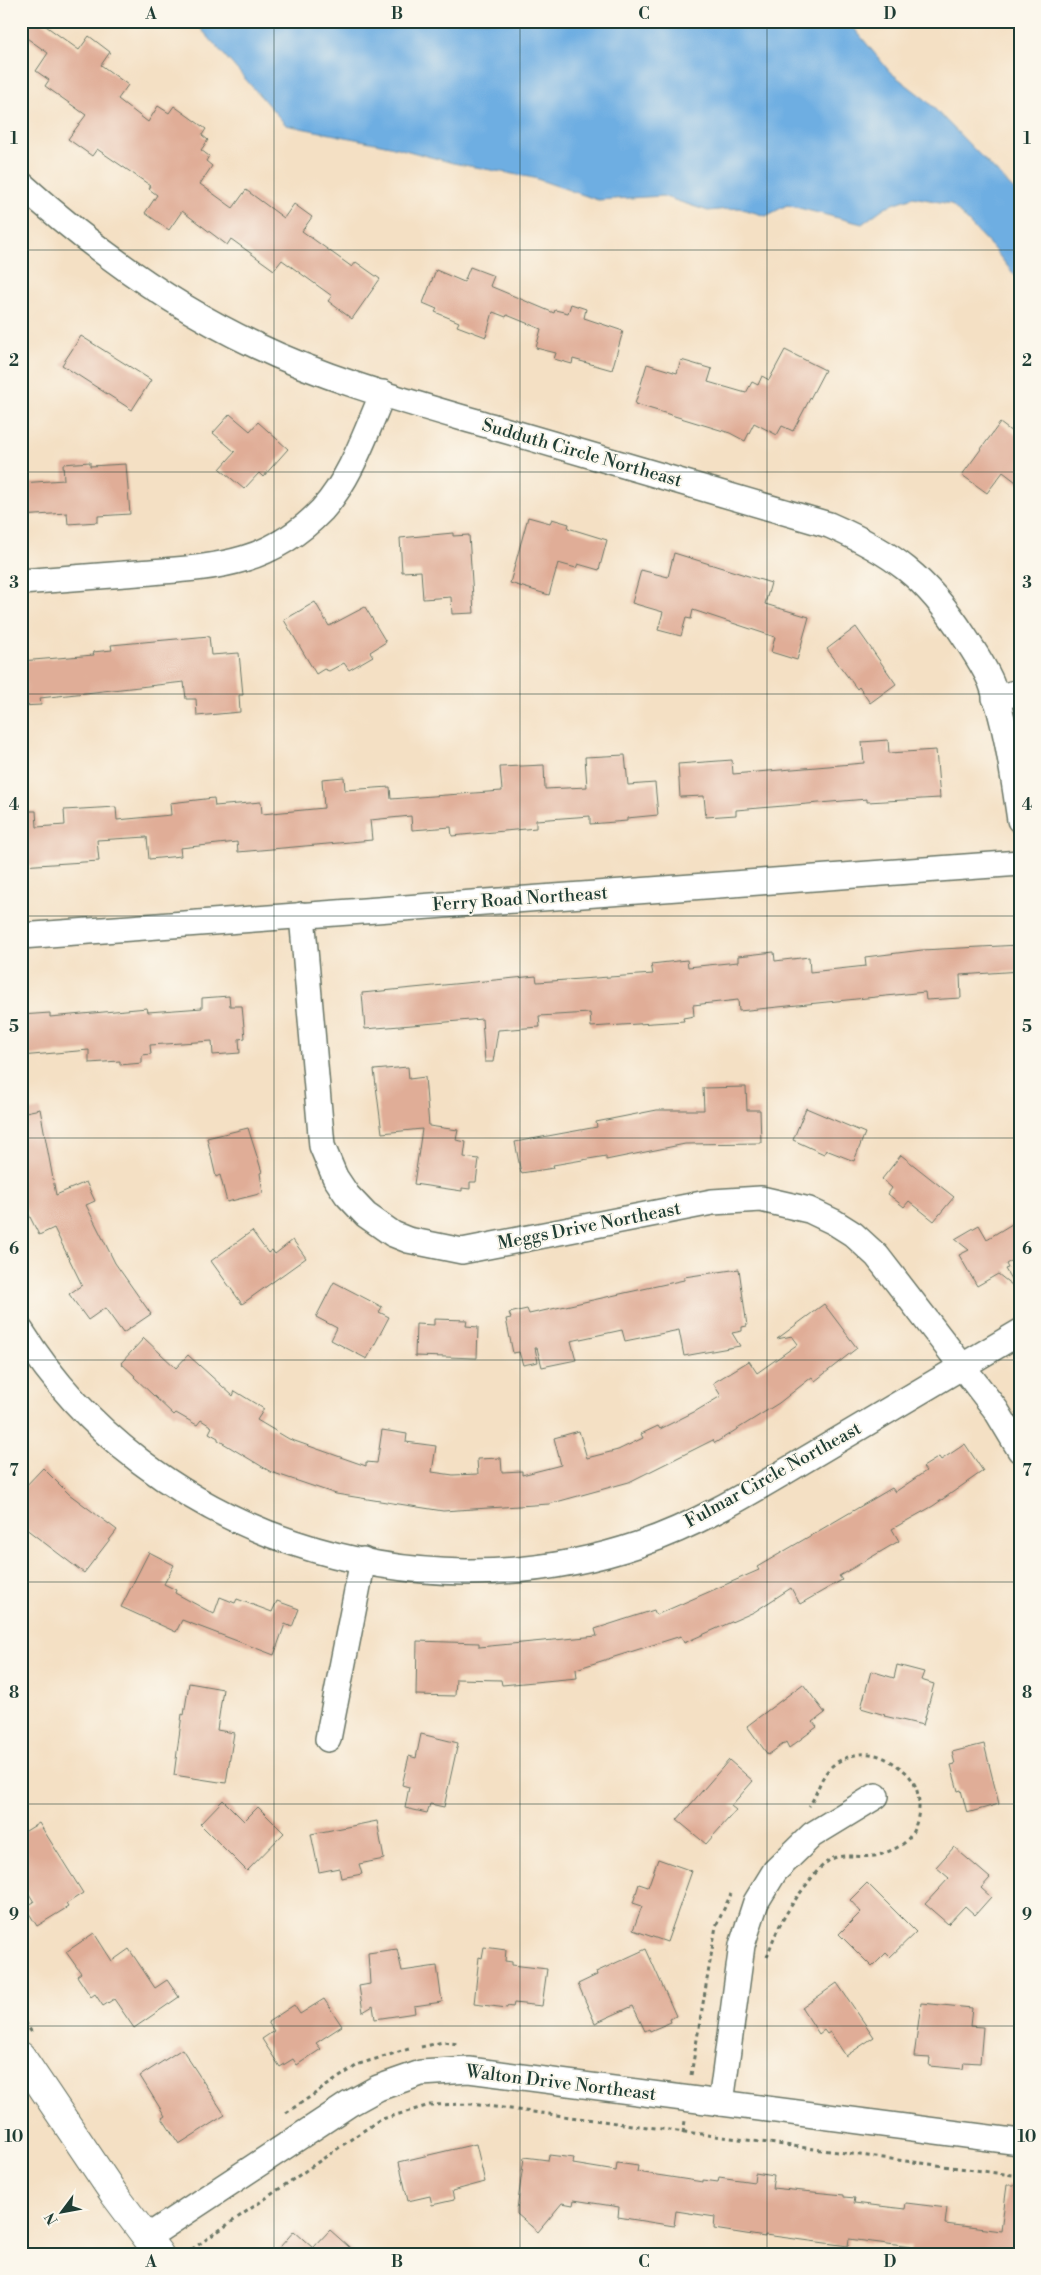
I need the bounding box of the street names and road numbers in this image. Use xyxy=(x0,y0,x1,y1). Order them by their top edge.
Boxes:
street label: Sudduth Circle Northeast xyxy=(479,413,685,493)
street label: Ferry Road Northeast xyxy=(432,881,609,917)
street label: Meggs Drive Northeast xyxy=(495,1197,683,1255)
street label: Fulmar Circle Northeast xyxy=(681,1417,866,1533)
street label: Walton Drive Northeast xyxy=(464,2060,658,2106)

